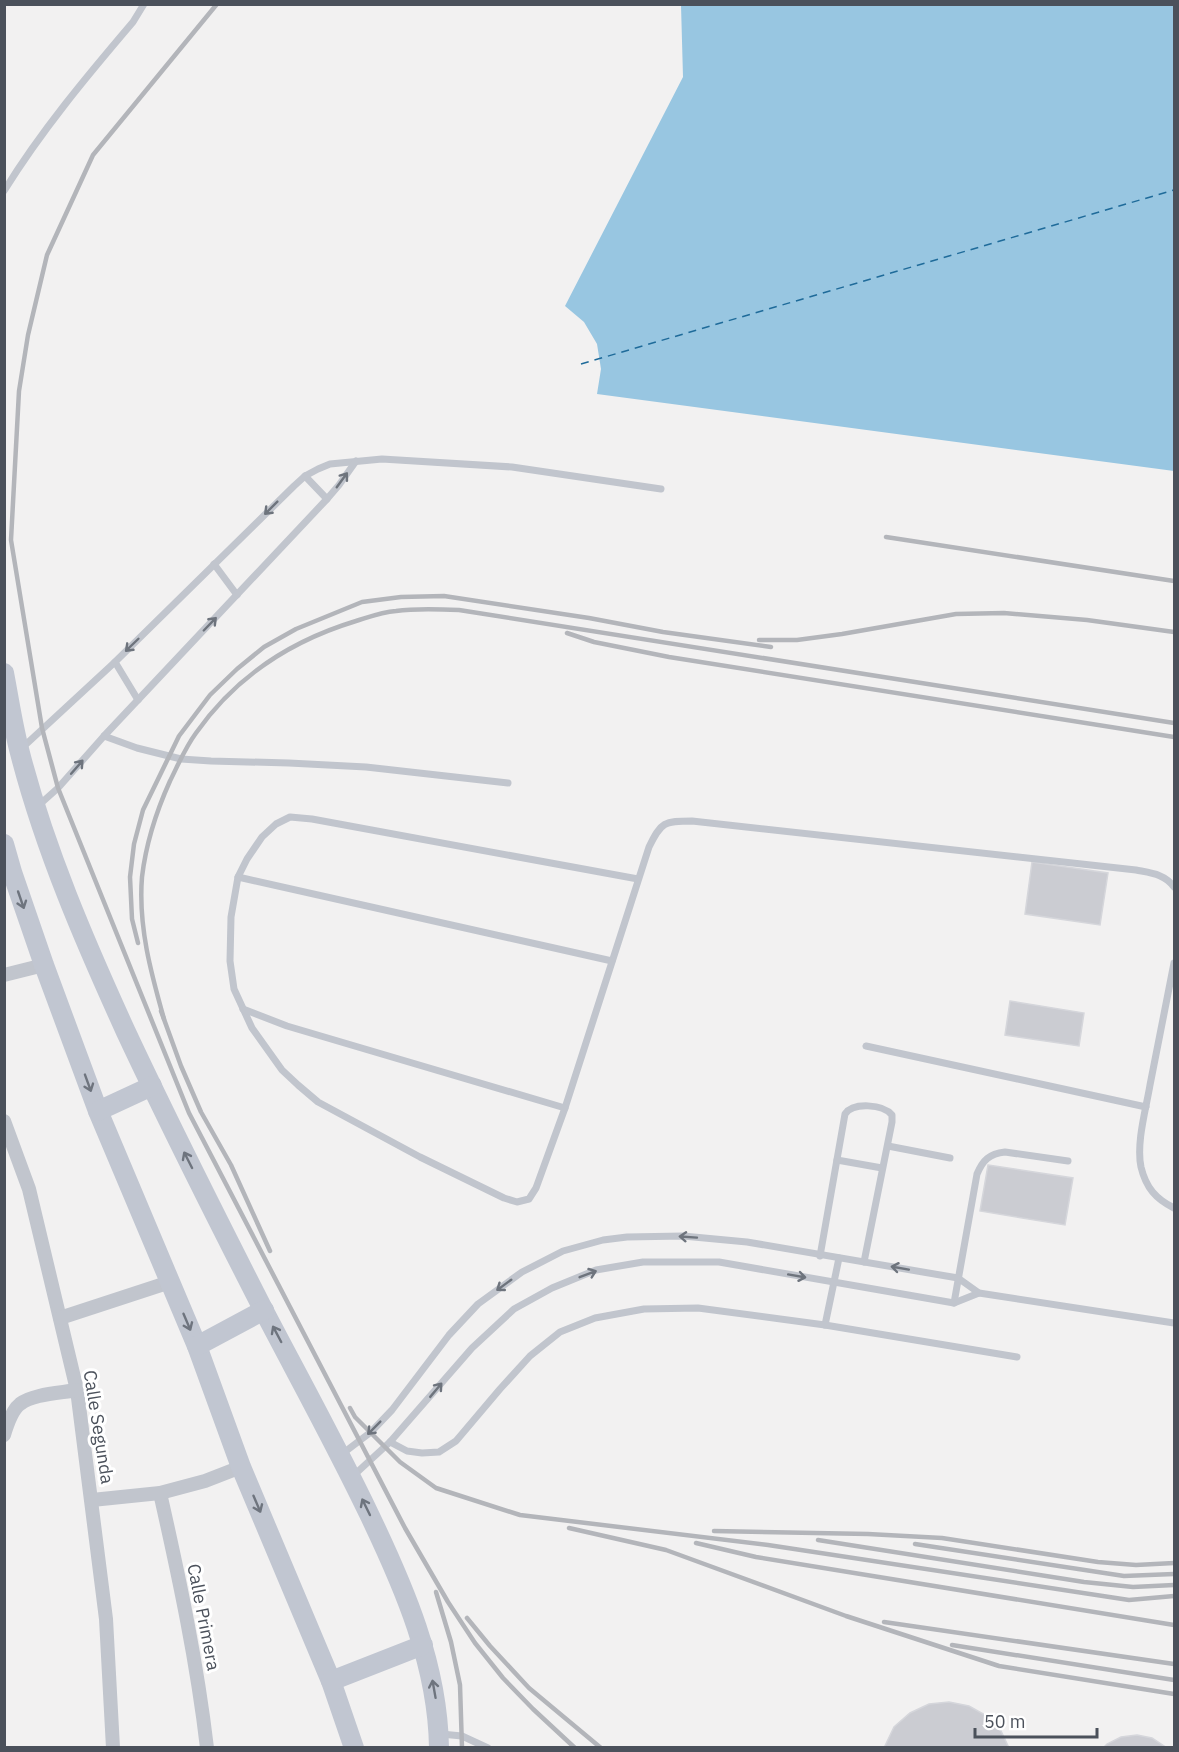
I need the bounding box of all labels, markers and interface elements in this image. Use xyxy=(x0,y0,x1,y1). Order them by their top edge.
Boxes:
one-way arrow xyxy=(336,473,348,489)
one-way arrow xyxy=(264,501,279,516)
one-way arrow xyxy=(202,616,217,631)
one-way arrow xyxy=(125,638,140,652)
one-way arrow xyxy=(70,759,84,774)
one-way arrow xyxy=(17,890,28,909)
one-way arrow xyxy=(84,1073,95,1092)
one-way arrow xyxy=(182,1151,194,1169)
one-way arrow xyxy=(679,1231,699,1242)
one-way arrow xyxy=(891,1263,910,1274)
one-way arrow xyxy=(578,1268,597,1279)
one-way arrow xyxy=(787,1271,807,1282)
one-way arrow xyxy=(497,1278,513,1291)
one-way arrow xyxy=(182,1312,193,1330)
one-way arrow xyxy=(270,1325,282,1343)
street label: Calle Segunda xyxy=(79,1368,119,1486)
one-way arrow xyxy=(429,1383,443,1398)
one-way arrow xyxy=(367,1421,382,1436)
one-way arrow xyxy=(252,1494,263,1512)
one-way arrow xyxy=(359,1499,371,1517)
street label: Calle Primera xyxy=(182,1562,226,1673)
one-way arrow xyxy=(428,1680,439,1700)
scale bar xyxy=(975,1701,1096,1739)
text: 50 m xyxy=(984,1710,1026,1733)

